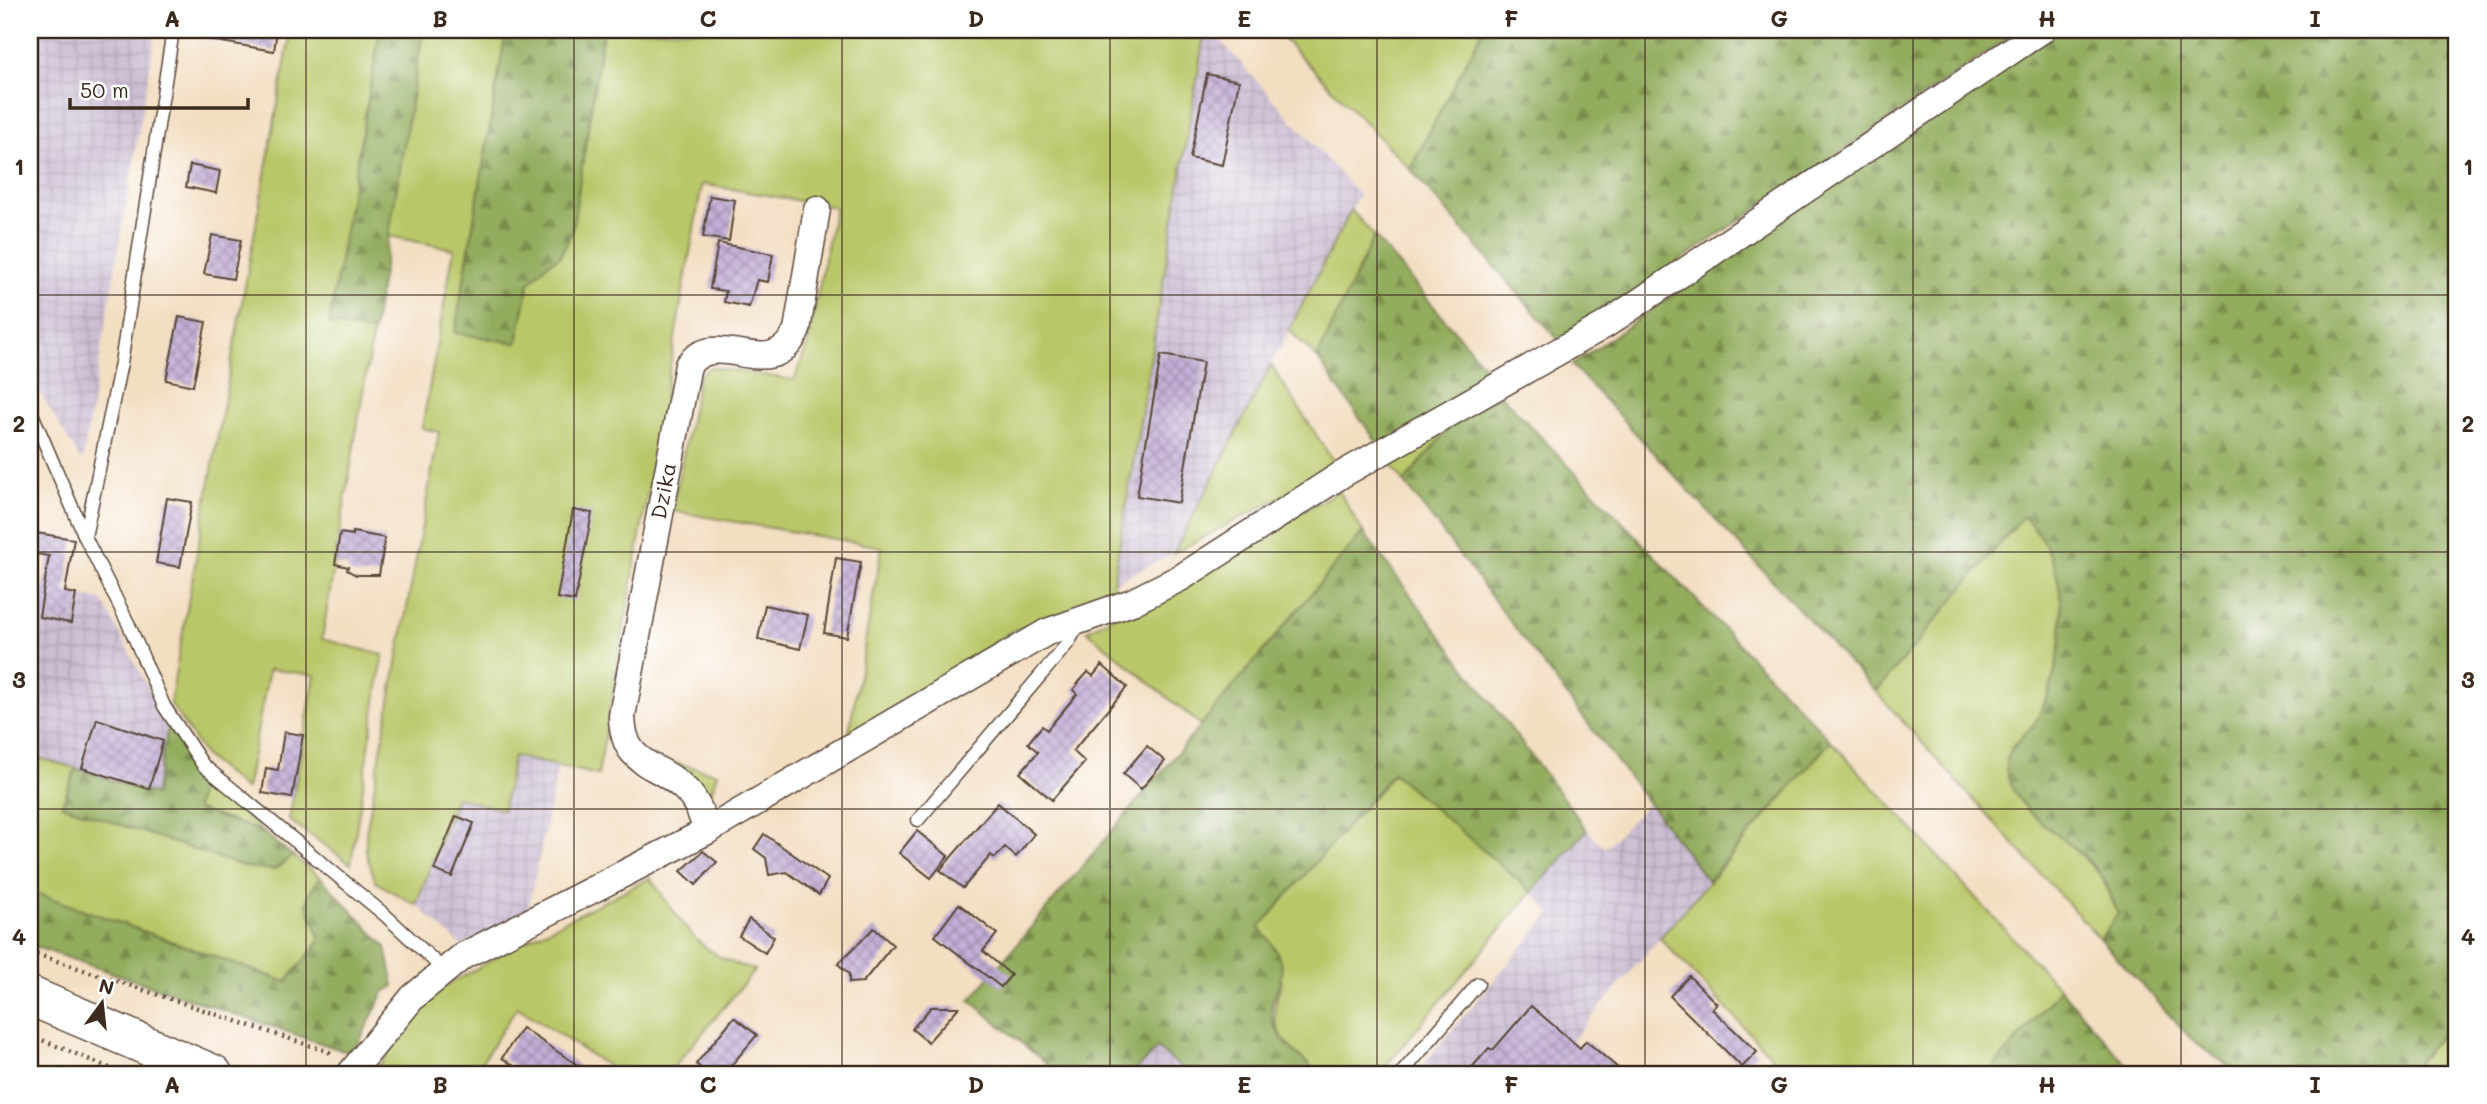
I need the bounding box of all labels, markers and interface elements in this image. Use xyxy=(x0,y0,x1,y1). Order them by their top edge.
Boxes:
text: A xyxy=(164,3,180,33)
text: B xyxy=(432,3,448,33)
text: C xyxy=(699,3,717,33)
text: D xyxy=(968,3,984,33)
text: E xyxy=(1237,3,1251,33)
text: F xyxy=(1504,3,1518,33)
text: G xyxy=(1770,3,1788,33)
text: H xyxy=(2038,3,2056,33)
text: I xyxy=(2309,3,2321,33)
scale bar xyxy=(70,66,248,110)
text: 50 m xyxy=(80,76,129,103)
text: 1 xyxy=(14,151,24,181)
text: 1 xyxy=(2463,151,2473,181)
text: 2 xyxy=(13,408,25,438)
text: 2 xyxy=(2462,408,2474,438)
street label: Dzika xyxy=(644,460,681,521)
text: 3 xyxy=(12,664,26,694)
text: 3 xyxy=(2461,664,2475,694)
text: 4 xyxy=(12,921,26,951)
text: 4 xyxy=(2461,921,2475,951)
north arrow xyxy=(66,968,136,1038)
text: N xyxy=(96,972,117,1000)
text: A xyxy=(164,1069,180,1099)
text: B xyxy=(432,1069,448,1099)
text: C xyxy=(699,1069,717,1099)
text: D xyxy=(968,1069,984,1099)
text: E xyxy=(1237,1069,1251,1099)
text: F xyxy=(1504,1069,1518,1099)
text: G xyxy=(1770,1069,1788,1099)
text: H xyxy=(2038,1069,2056,1099)
text: I xyxy=(2309,1069,2321,1099)

